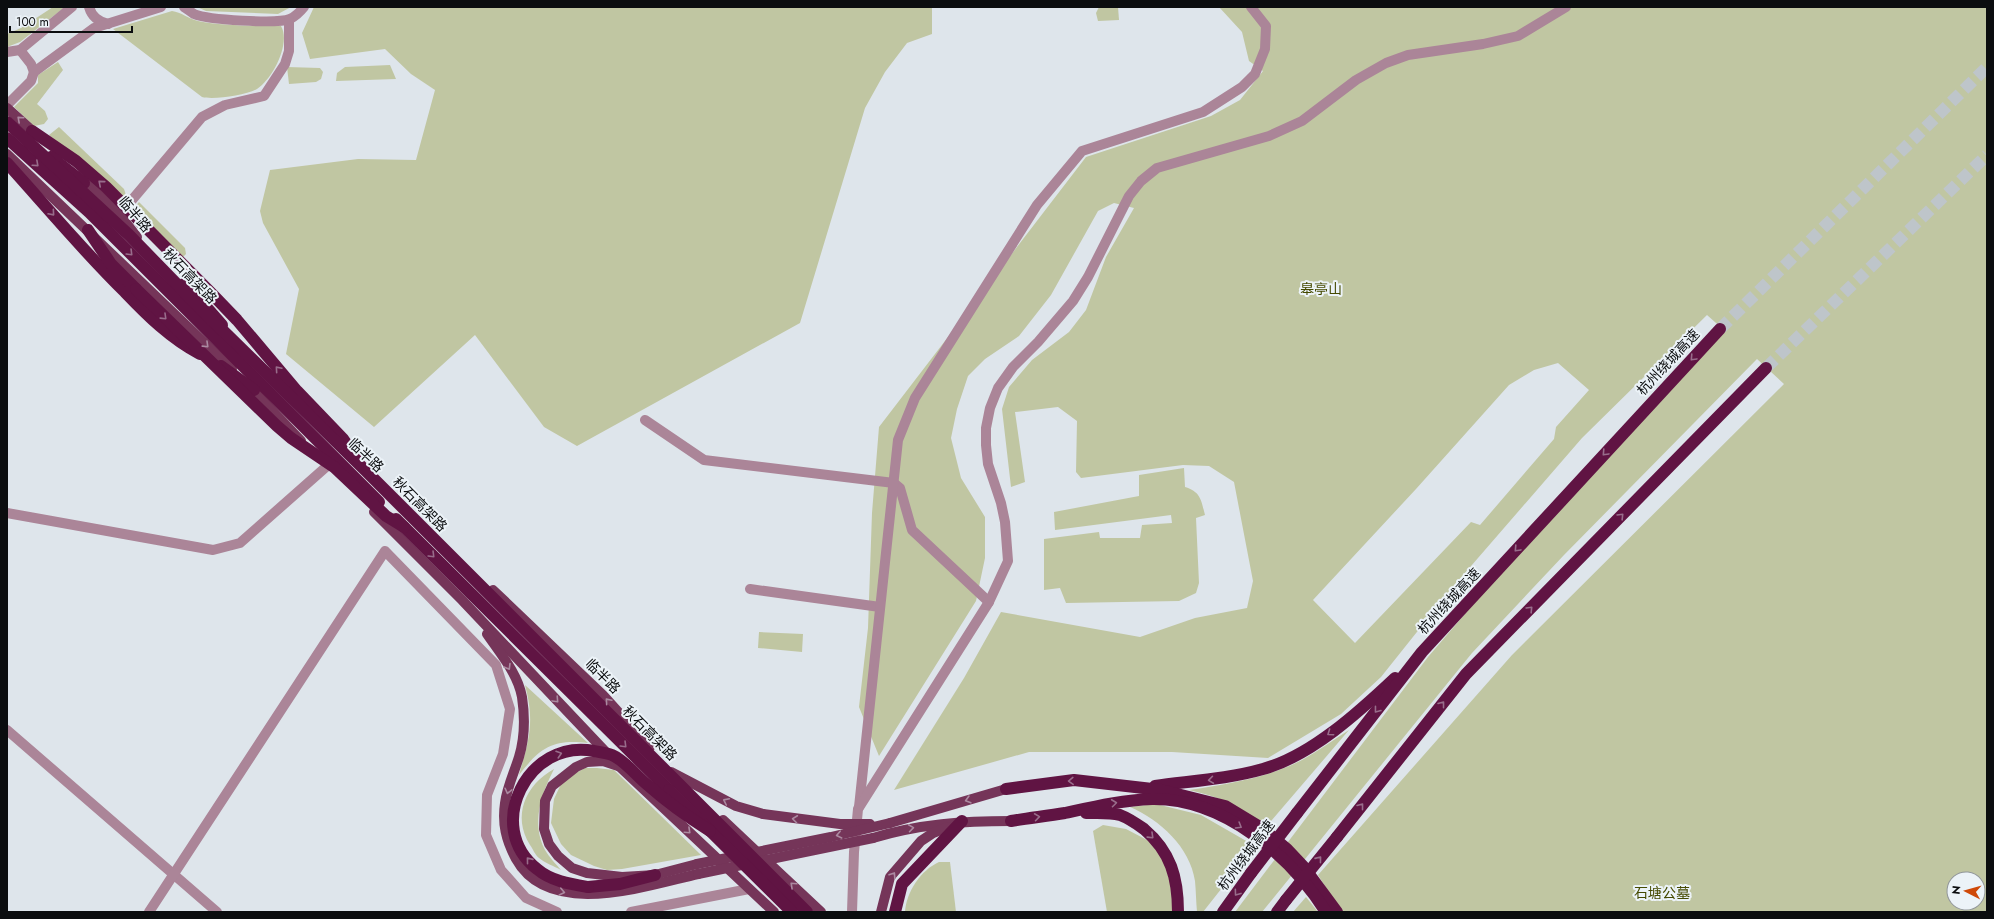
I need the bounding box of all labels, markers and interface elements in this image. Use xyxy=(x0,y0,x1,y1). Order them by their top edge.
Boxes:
scale bar xyxy=(10,8,132,34)
text: 100 m xyxy=(16,13,49,31)
one-way arrow xyxy=(17,116,25,124)
one-way arrow xyxy=(31,159,39,167)
one-way arrow xyxy=(98,180,106,188)
street label: 临半路 xyxy=(114,191,156,237)
one-way arrow xyxy=(47,208,54,216)
street label: 秋石高架路 xyxy=(158,244,222,308)
one-way arrow xyxy=(125,248,133,256)
park label: 皋亭山 xyxy=(1300,279,1342,299)
one-way arrow xyxy=(159,312,167,320)
street label: 杭州绕城高速 xyxy=(1632,324,1704,400)
one-way arrow xyxy=(201,340,209,347)
one-way arrow xyxy=(1691,353,1698,360)
one-way arrow xyxy=(276,367,283,374)
street label: 临半路 xyxy=(344,433,388,477)
one-way arrow xyxy=(1602,448,1610,456)
street label: 秋石高架路 xyxy=(388,472,452,536)
one-way arrow xyxy=(1616,513,1624,521)
one-way arrow xyxy=(1514,544,1522,552)
one-way arrow xyxy=(427,550,435,558)
street label: 杭州绕城高速 xyxy=(1413,563,1485,639)
one-way arrow xyxy=(1525,606,1533,614)
street label: 临半路 xyxy=(581,654,625,698)
one-way arrow xyxy=(504,662,511,669)
one-way arrow xyxy=(551,695,559,703)
one-way arrow xyxy=(606,698,613,705)
street label: 秋石高架路 xyxy=(618,701,682,765)
one-way arrow xyxy=(1437,702,1444,709)
one-way arrow xyxy=(1375,706,1382,713)
one-way arrow xyxy=(1327,728,1334,736)
one-way arrow xyxy=(619,740,627,748)
one-way arrow xyxy=(556,750,563,759)
one-way arrow xyxy=(1208,775,1214,784)
one-way arrow xyxy=(1068,777,1074,785)
one-way arrow xyxy=(504,787,513,794)
one-way arrow xyxy=(965,795,972,804)
one-way arrow xyxy=(723,798,730,806)
one-way arrow xyxy=(1111,799,1118,808)
one-way arrow xyxy=(1356,804,1363,811)
one-way arrow xyxy=(1034,813,1040,822)
one-way arrow xyxy=(792,815,798,824)
street label: 杭州绕城高速 xyxy=(1213,815,1279,895)
one-way arrow xyxy=(1235,821,1242,828)
one-way arrow xyxy=(908,824,914,833)
one-way arrow xyxy=(683,826,691,834)
one-way arrow xyxy=(835,831,842,839)
one-way arrow xyxy=(1146,831,1154,839)
one-way arrow xyxy=(526,857,533,865)
one-way arrow xyxy=(1314,857,1321,864)
north arrow xyxy=(1946,871,1986,911)
one-way arrow xyxy=(888,872,896,879)
one-way arrow xyxy=(790,883,798,890)
park label: 石塘公墓 xyxy=(1634,883,1690,903)
text: N xyxy=(1948,885,1964,895)
one-way arrow xyxy=(559,887,565,895)
one-way arrow xyxy=(1235,888,1242,895)

